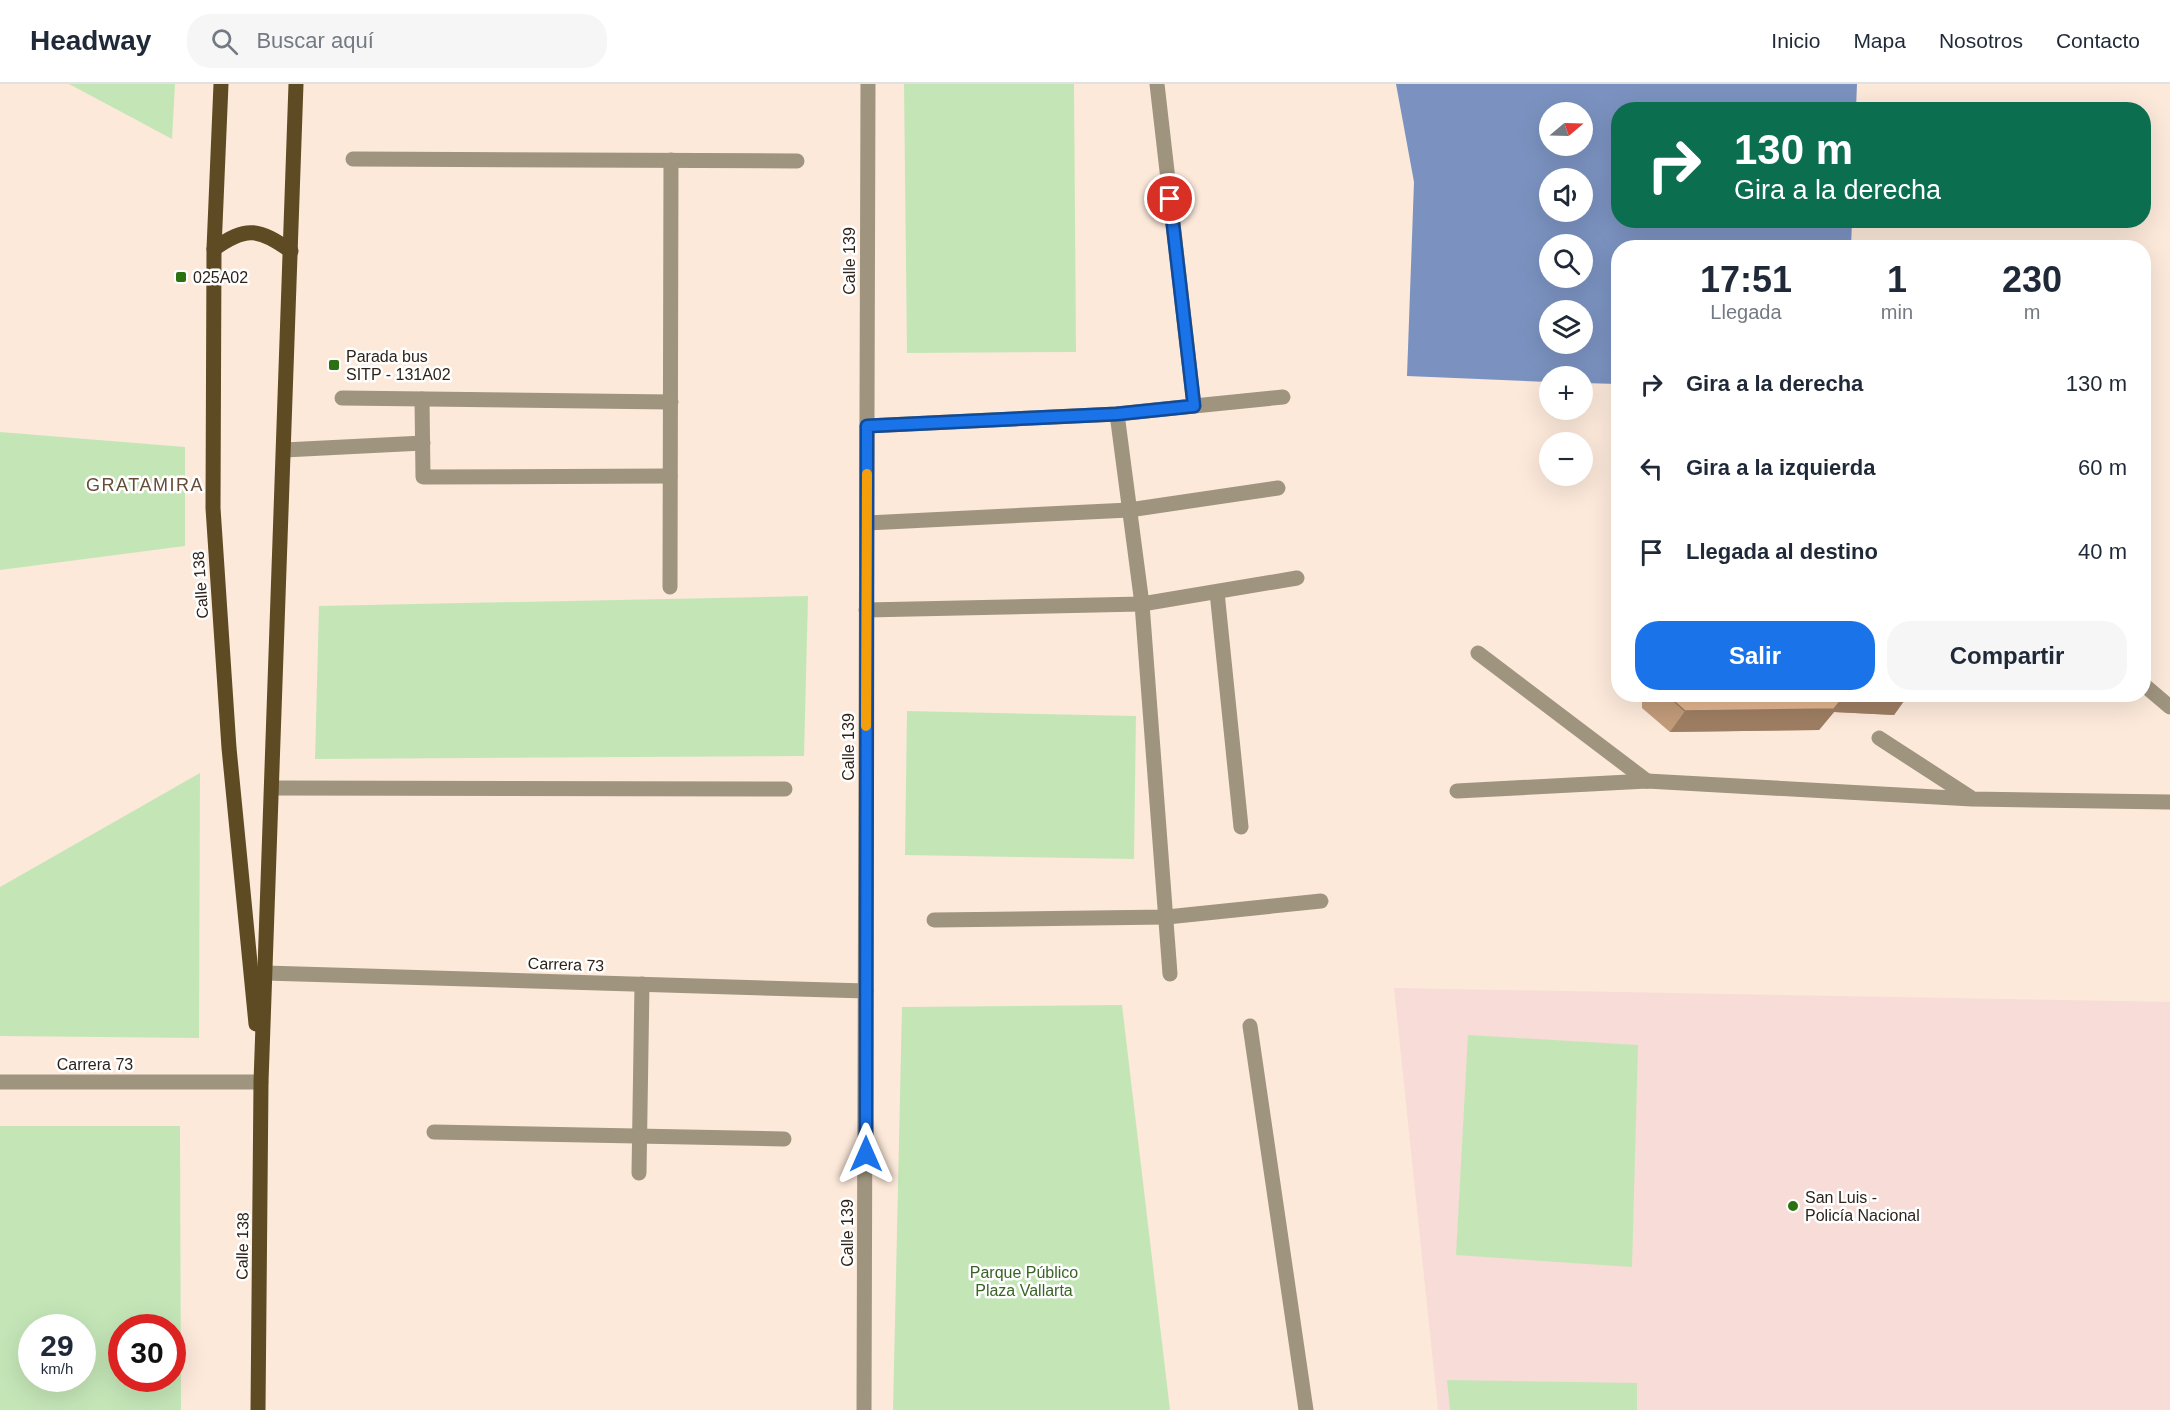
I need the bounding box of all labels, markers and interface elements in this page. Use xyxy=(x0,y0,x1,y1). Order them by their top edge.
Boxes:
search box xyxy=(187,14,607,68)
text: Headway xyxy=(30,25,151,56)
icon: search xyxy=(208,25,241,58)
text: Buscar aquí xyxy=(256,28,374,53)
text: Inicio xyxy=(1771,29,1820,52)
text: Mapa xyxy=(1853,29,1906,52)
text: Nosotros xyxy=(1939,29,2023,52)
text: Contacto xyxy=(2056,29,2140,52)
north arrow xyxy=(1539,102,1593,156)
map controls xyxy=(1539,102,1593,486)
icon: right xyxy=(1635,126,1713,204)
text: 130 m xyxy=(1734,126,1853,173)
button: sound xyxy=(1539,168,1593,222)
pin xyxy=(1144,173,1195,224)
text: Gira a la derecha xyxy=(1734,175,1941,205)
icon: arrive xyxy=(1153,182,1186,215)
street label: Calle 139 xyxy=(841,227,858,295)
button: search xyxy=(1539,234,1593,288)
text: 17:51 xyxy=(1700,259,1792,300)
text: 1 xyxy=(1887,259,1907,300)
text: 230 xyxy=(2002,259,2062,300)
place label: 025A02 xyxy=(193,269,248,286)
marker: 025A02 xyxy=(174,270,188,284)
button: layers xyxy=(1539,300,1593,354)
text: Llegada xyxy=(1710,301,1782,323)
text: min xyxy=(1881,301,1913,323)
text: m xyxy=(2024,301,2040,323)
place label: Parada bus SITP - 131A02 xyxy=(346,348,451,383)
marker: Parada bus SITP - 131A02 xyxy=(327,358,341,372)
button: + xyxy=(1539,366,1593,420)
icon: right xyxy=(1635,368,1668,401)
text: Gira a la derecha xyxy=(1686,371,1863,396)
text: 130 m xyxy=(2066,371,2127,396)
button: − xyxy=(1539,432,1593,486)
icon: left xyxy=(1635,452,1668,485)
text: Gira a la izquierda xyxy=(1686,455,1876,480)
text: 60 m xyxy=(2078,455,2127,480)
district label: GRATAMIRA xyxy=(86,475,204,495)
icon: arrive xyxy=(1635,536,1668,569)
text: Llegada al destino xyxy=(1686,539,1878,564)
text: 40 m xyxy=(2078,539,2127,564)
street label: Calle 138 xyxy=(190,551,211,619)
button: Salir xyxy=(1635,621,1875,690)
button: Compartir xyxy=(1887,621,2127,690)
street label: Calle 139 xyxy=(840,713,857,781)
street label: Carrera 73 xyxy=(527,955,605,974)
street label: Carrera 73 xyxy=(57,1056,133,1073)
position arrow xyxy=(834,1122,898,1186)
place label: San Luis - Policía Nacional xyxy=(1805,1189,1920,1224)
street label: Calle 139 xyxy=(839,1199,856,1267)
marker: San Luis - Policía Nacional xyxy=(1786,1199,1800,1213)
street label: Calle 138 xyxy=(233,1212,252,1280)
park label: Parque Público Plaza Vallarta xyxy=(970,1264,1078,1299)
speed limit sign: 30 xyxy=(108,1314,186,1392)
text: 29 xyxy=(40,1329,74,1362)
text: km/h xyxy=(41,1360,73,1377)

